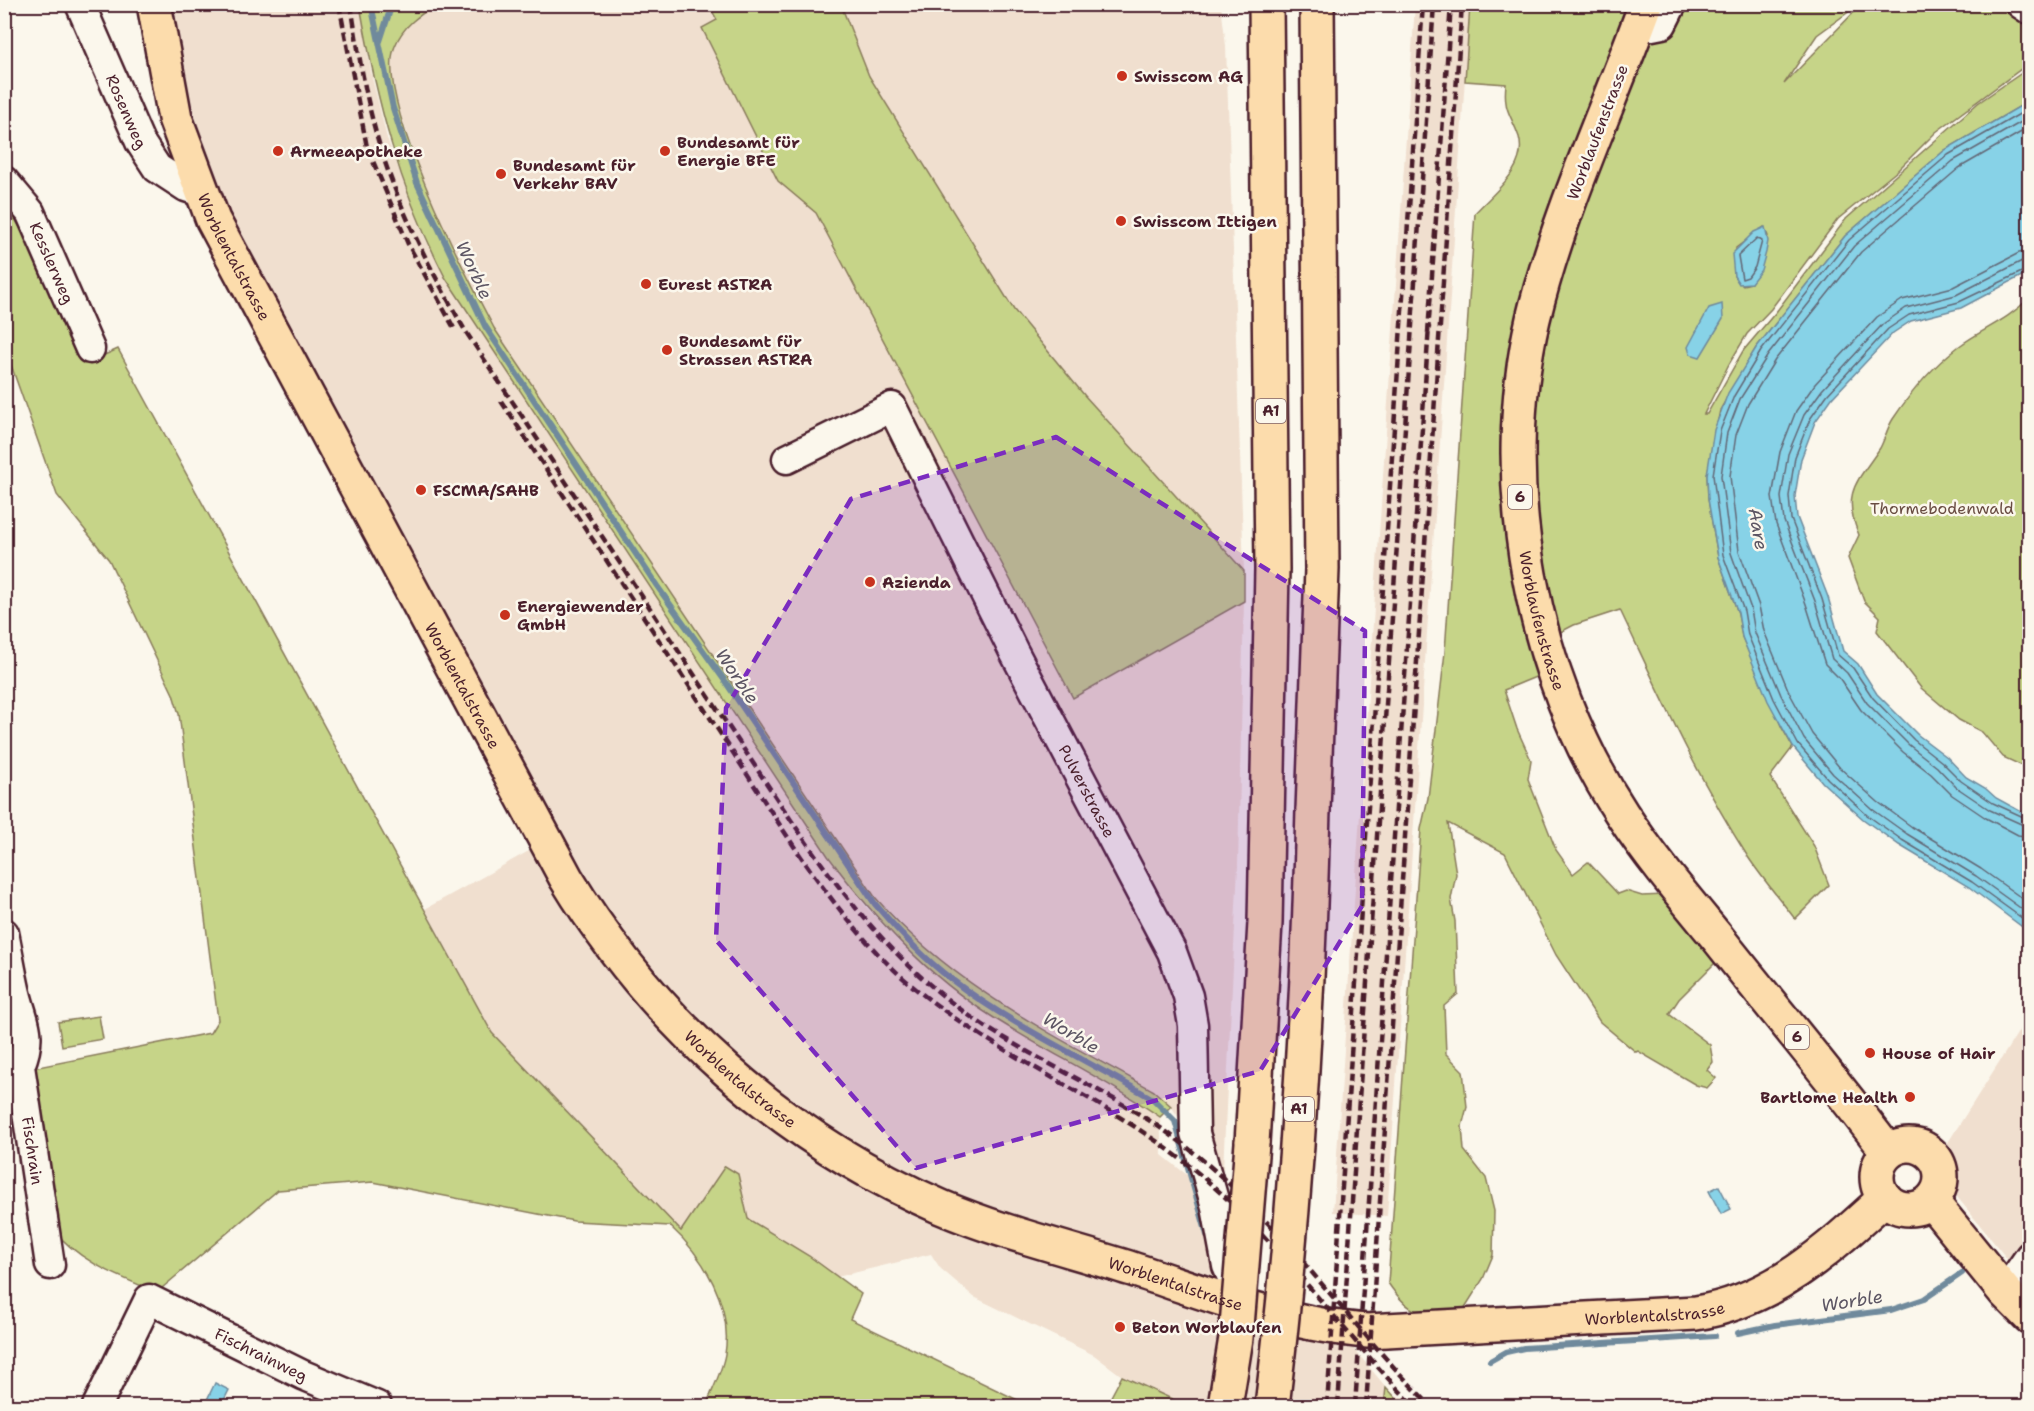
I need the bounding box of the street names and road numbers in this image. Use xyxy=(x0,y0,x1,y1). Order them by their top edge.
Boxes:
street label: Worblaufenstrasse xyxy=(1562,61,1633,203)
street label: Rosenweg xyxy=(101,71,152,153)
street label: Worblentalstrasse xyxy=(193,190,275,324)
street label: Kesslerweg xyxy=(25,219,79,307)
road number: A1 xyxy=(1256,399,1286,423)
road number: 6 xyxy=(1508,485,1532,509)
street label: Worblaufenstrasse xyxy=(1514,549,1570,694)
street label: Worblentalstrasse xyxy=(420,619,505,753)
street label: Pulverstrasse xyxy=(1054,741,1120,841)
road number: 6 xyxy=(1785,1025,1809,1049)
street label: Worblentalstrasse xyxy=(679,1026,800,1133)
road number: A1 xyxy=(1284,1097,1314,1121)
street label: Fischrain xyxy=(17,1115,48,1186)
street label: Worblentalstrasse xyxy=(1106,1252,1245,1316)
street label: Worblentalstrasse xyxy=(1584,1297,1727,1330)
street label: Fischrainweg xyxy=(211,1323,311,1387)

